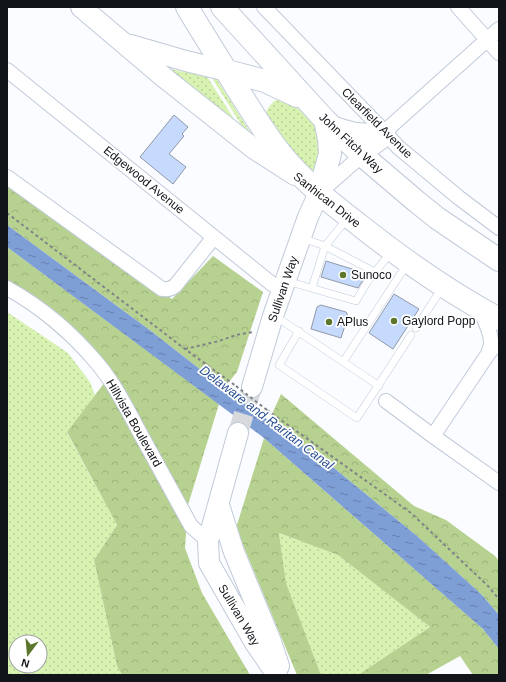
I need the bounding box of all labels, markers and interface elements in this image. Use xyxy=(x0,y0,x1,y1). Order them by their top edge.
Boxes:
street label: Clearfield Avenue xyxy=(339,85,415,161)
street label: John Fitch Way xyxy=(316,110,386,176)
street label: Edgewood Avenue xyxy=(101,143,187,217)
street label: Sanhican Drive xyxy=(291,169,364,231)
street label: Sullivan Way xyxy=(265,254,301,324)
place label: Sunoco xyxy=(351,268,392,282)
marker: Sunoco xyxy=(338,270,348,280)
place label: Gaylord Popp xyxy=(402,314,476,328)
place label: APlus xyxy=(337,315,368,329)
marker: Gaylord Popp xyxy=(389,316,399,326)
marker: APlus xyxy=(324,317,334,327)
water label: Delaware and Raritan Canal xyxy=(197,362,337,473)
street label: Hillvista Boulevard xyxy=(103,377,165,469)
street label: Sullivan Way xyxy=(215,582,263,648)
north arrow xyxy=(8,634,48,674)
text: N xyxy=(20,657,31,670)

